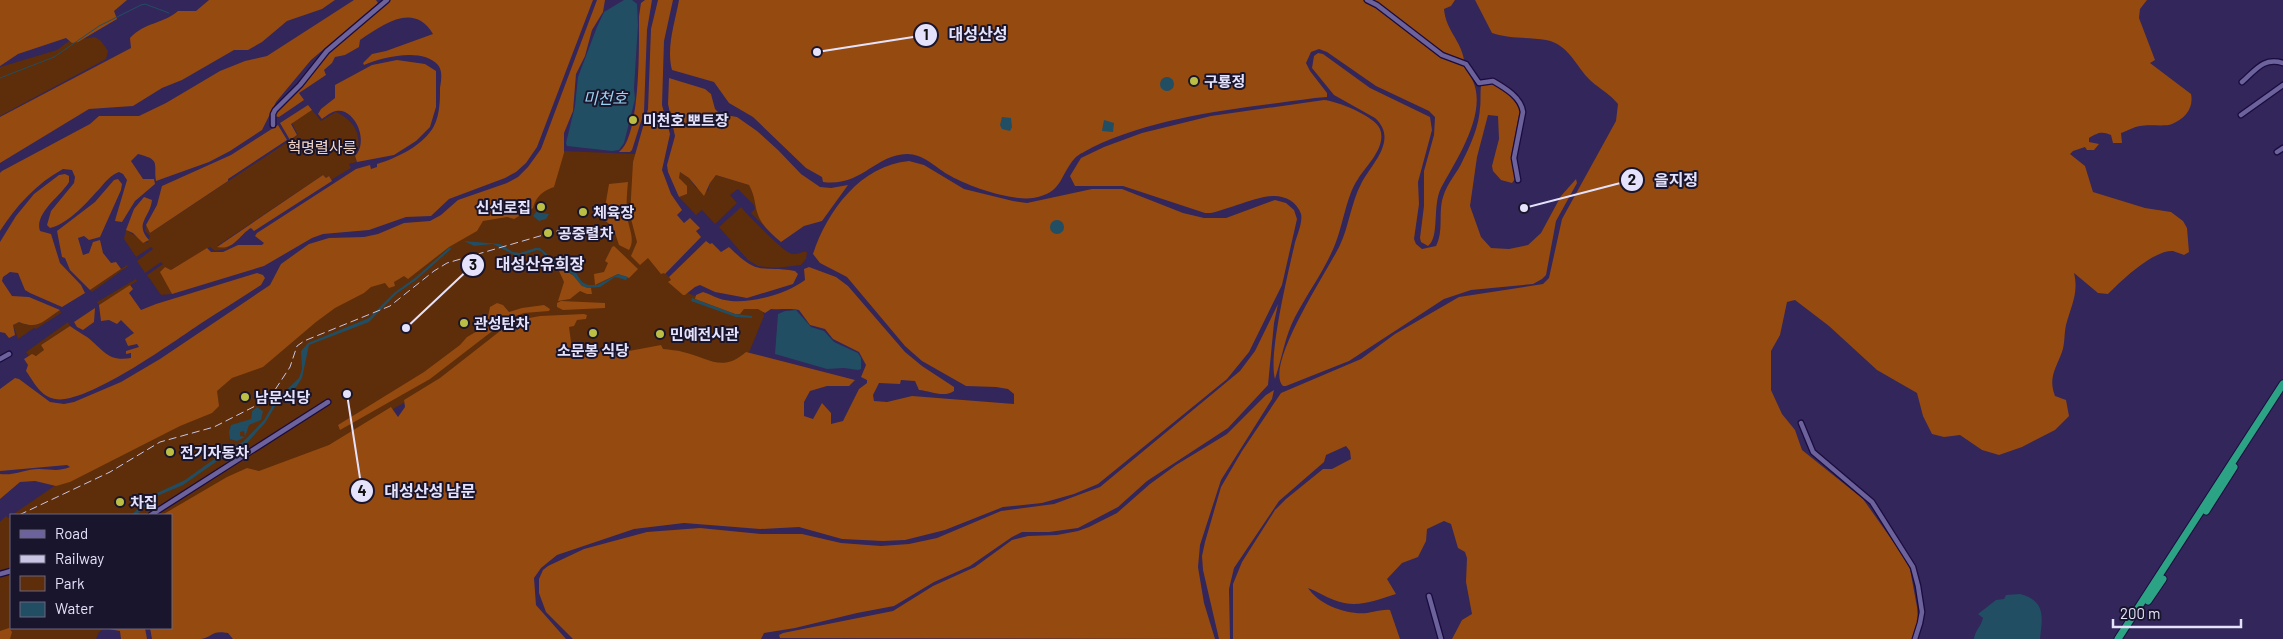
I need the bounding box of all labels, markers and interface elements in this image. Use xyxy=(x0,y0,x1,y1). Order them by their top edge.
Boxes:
callout: 대성산성 xyxy=(914,19,1017,50)
text: 대성산성 xyxy=(949,24,1007,43)
text: 1 xyxy=(923,25,929,43)
place label: 구룡정 xyxy=(1204,72,1245,90)
marker: 구룡정 xyxy=(1188,75,1200,87)
water label: 미천호 xyxy=(583,88,628,107)
place label: 미천호 뽀트장 xyxy=(643,111,729,129)
marker: 미천호 뽀트장 xyxy=(627,114,639,126)
park label: 혁명렬사릉 xyxy=(287,138,357,156)
callout: 을지정 xyxy=(1619,165,1708,196)
text: 2 xyxy=(1628,170,1636,188)
text: 을지정 xyxy=(1654,170,1698,189)
place label: 신선로집 xyxy=(476,198,531,216)
marker: 신선로집 xyxy=(535,201,547,213)
place label: 체육장 xyxy=(593,203,635,221)
marker: 체육장 xyxy=(577,206,589,218)
place label: 공중렬차 xyxy=(558,224,613,242)
marker: 공중렬차 xyxy=(542,227,554,239)
callout: 대성산유희장 xyxy=(461,249,594,280)
text: 대성산유희장 xyxy=(496,254,584,273)
text: 3 xyxy=(469,255,477,273)
place label: 관성탄차 xyxy=(474,314,529,332)
marker: 관성탄차 xyxy=(458,317,470,329)
place label: 민예전시관 xyxy=(670,325,739,343)
marker: 소문봉 식당 xyxy=(587,327,599,339)
marker: 민예전시관 xyxy=(654,328,666,340)
place label: 소문봉 식당 xyxy=(557,341,629,359)
place label: 남문식당 xyxy=(255,388,310,406)
marker: 남문식당 xyxy=(239,391,251,403)
place label: 전기자동차 xyxy=(180,443,249,461)
marker: 전기자동차 xyxy=(164,446,176,458)
callout: 대성산성 남문 xyxy=(349,476,486,507)
text: 4 xyxy=(357,481,367,499)
text: 대성산성 남문 xyxy=(384,481,476,500)
place label: 차집 xyxy=(130,493,158,511)
marker: 차집 xyxy=(114,496,126,508)
legend xyxy=(10,514,172,629)
text: Road xyxy=(55,524,88,542)
text: Railway xyxy=(55,549,104,567)
text: Park xyxy=(55,574,85,592)
scale bar xyxy=(2113,596,2240,628)
text: Water xyxy=(55,599,94,617)
text: 200 m xyxy=(2120,604,2160,622)

